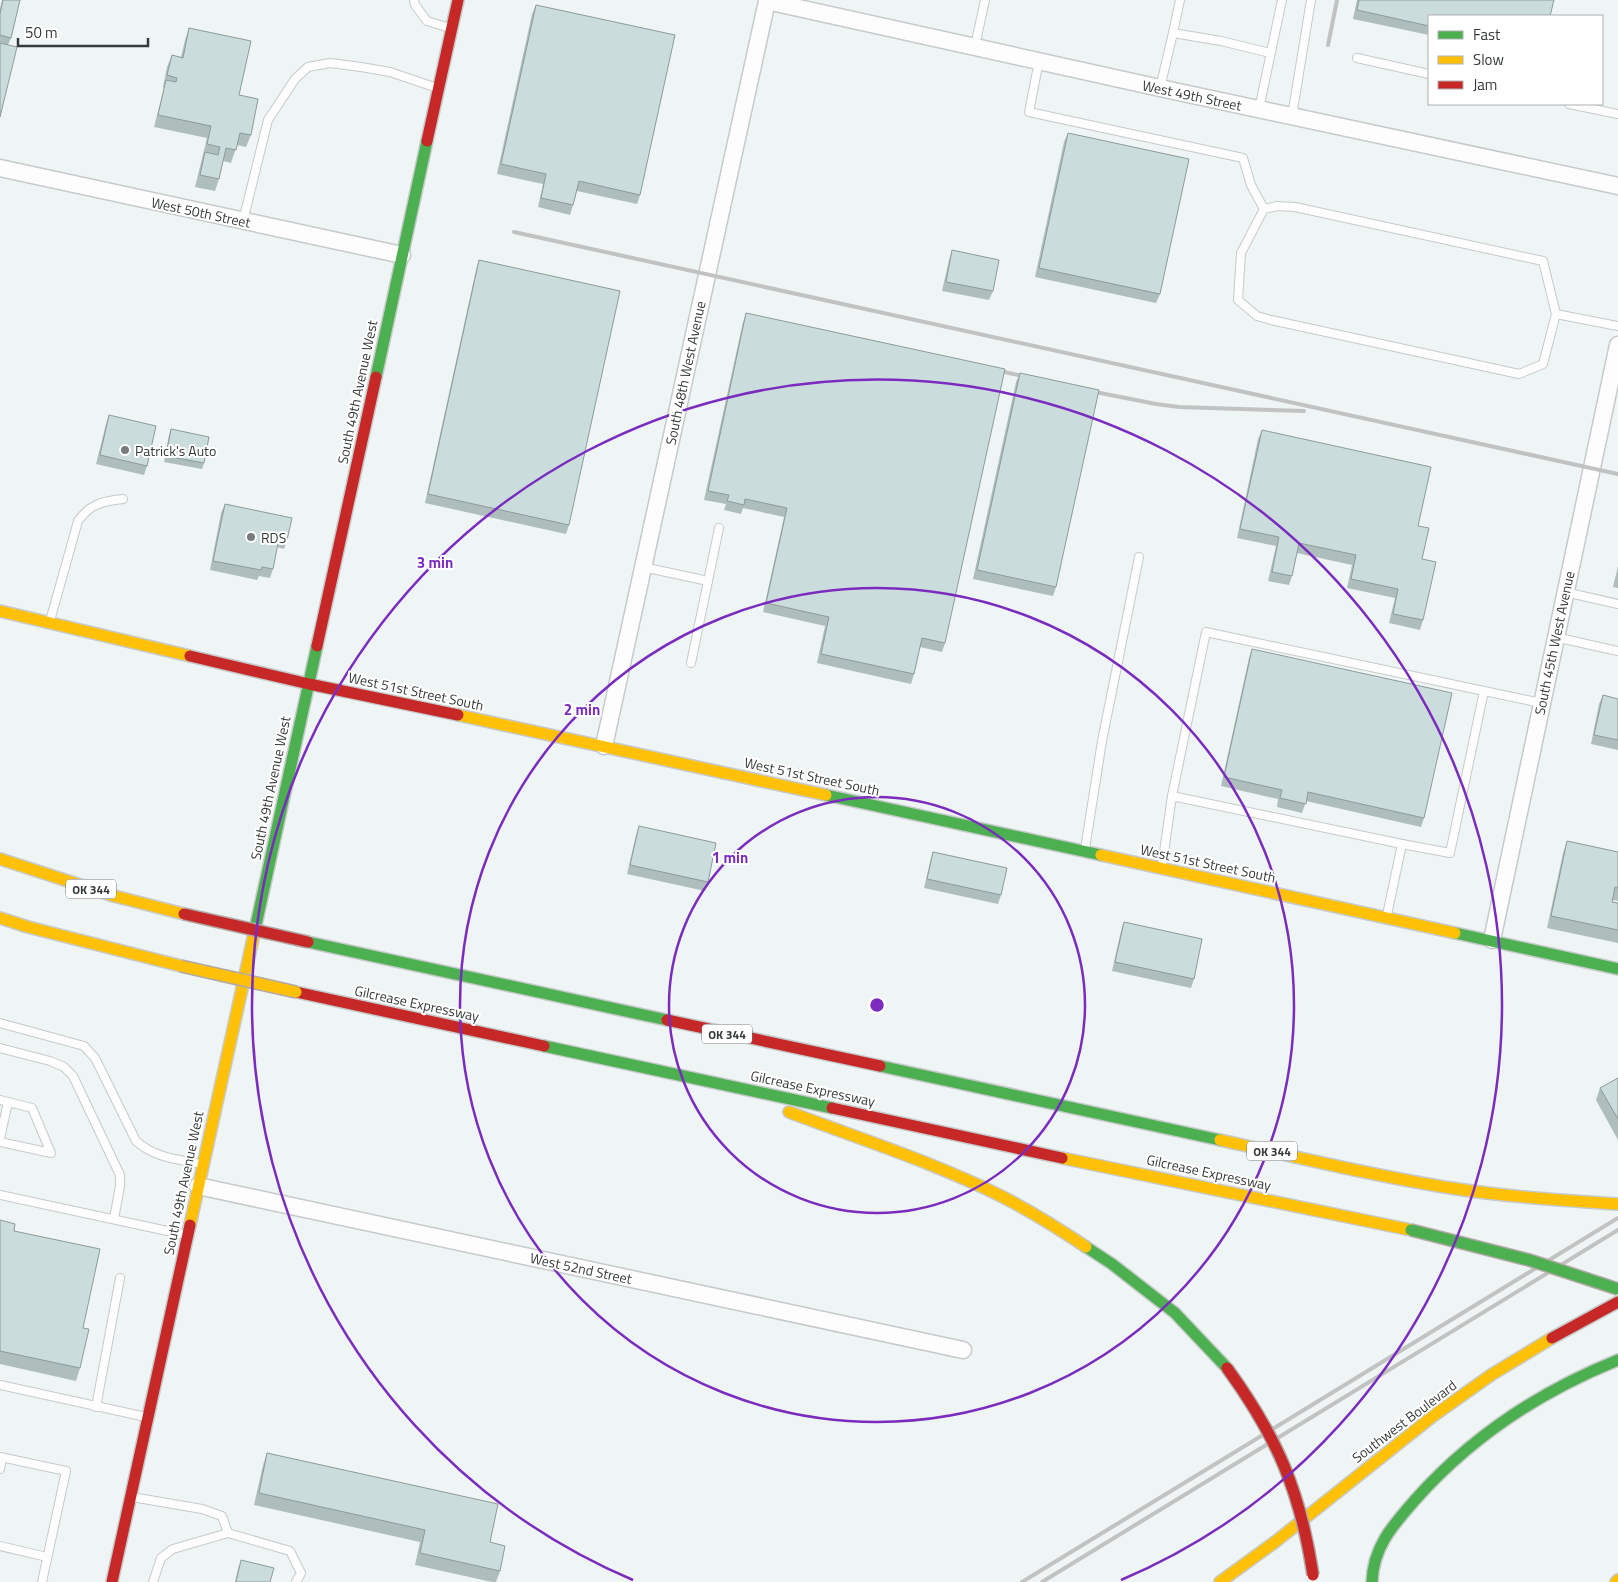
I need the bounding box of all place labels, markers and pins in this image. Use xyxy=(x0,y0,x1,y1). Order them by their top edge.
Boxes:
place label: Patrick's Auto xyxy=(135,440,216,461)
marker: Patrick's Auto xyxy=(119,444,131,456)
place label: RDS xyxy=(261,527,286,548)
marker: RDS xyxy=(245,531,257,543)
centre of rings xyxy=(868,996,886,1014)

